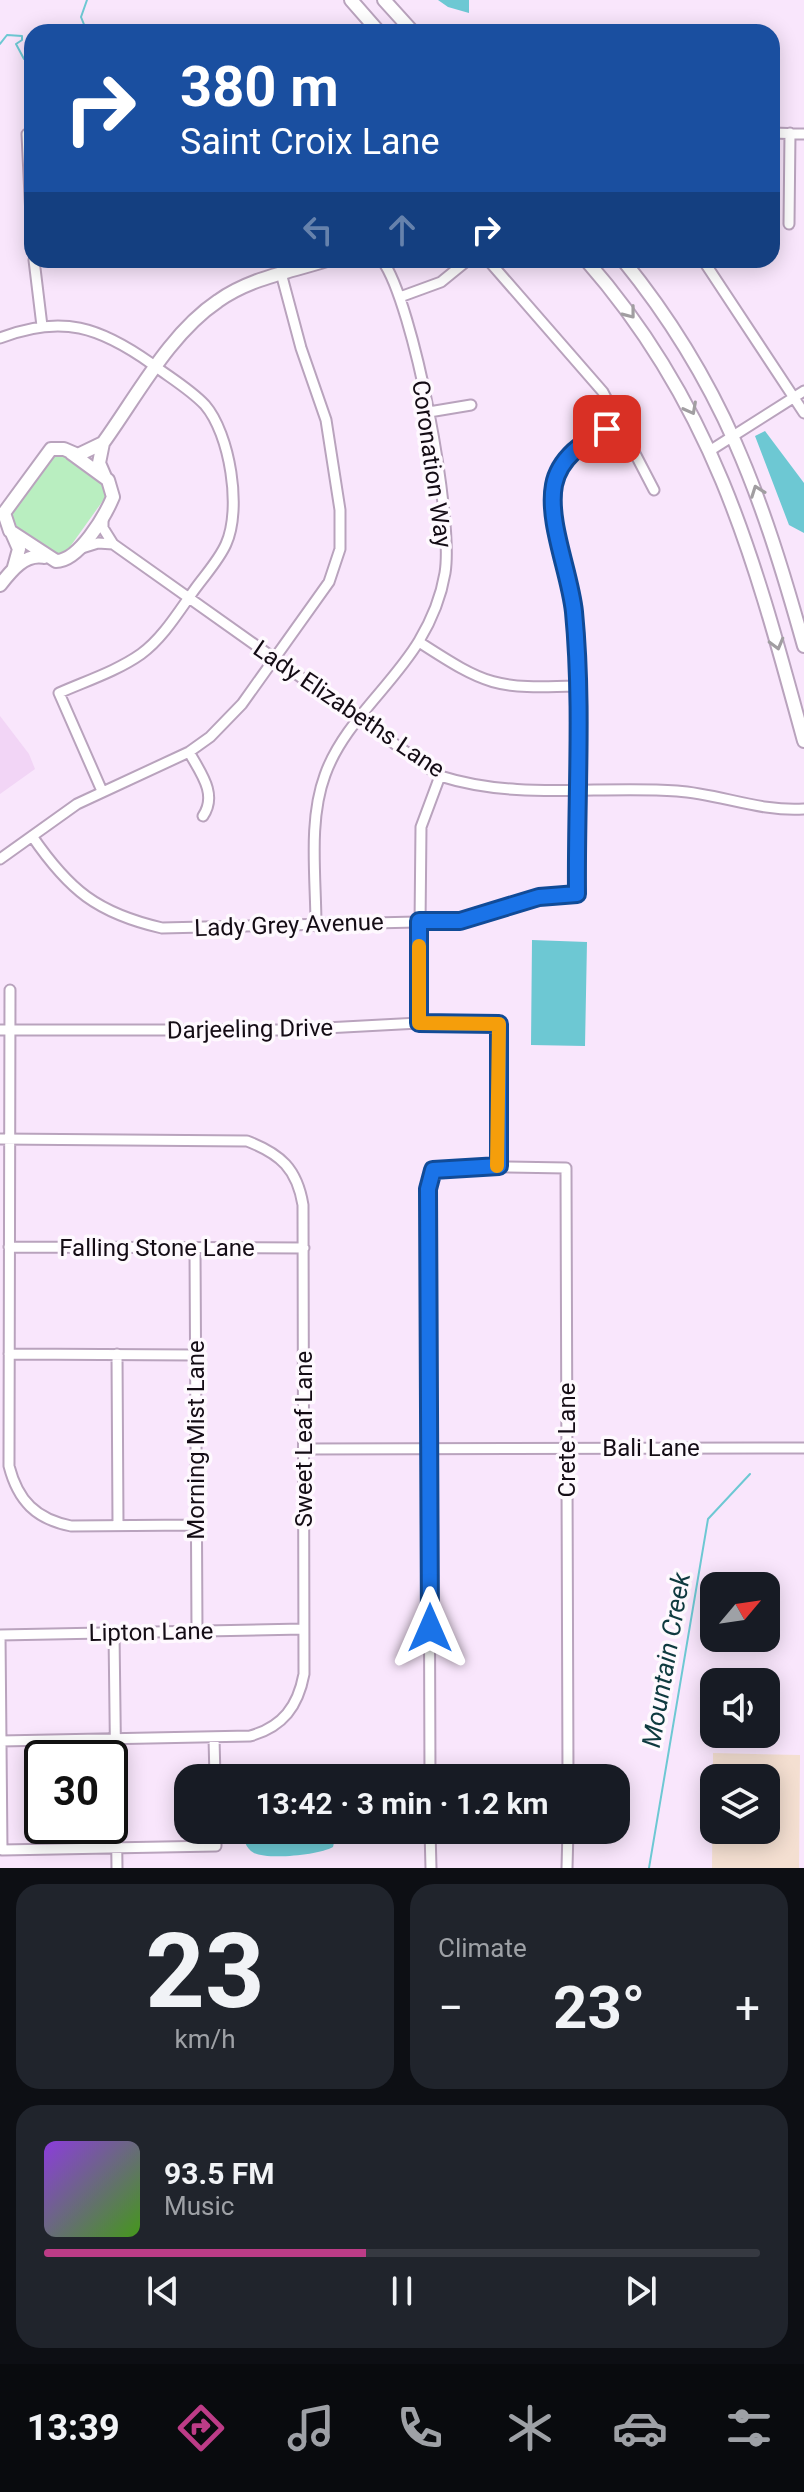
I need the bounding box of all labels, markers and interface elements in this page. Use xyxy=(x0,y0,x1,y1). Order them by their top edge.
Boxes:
text: 380 m xyxy=(180,54,339,120)
icon: right xyxy=(48,56,152,160)
text: Saint Croix Lane xyxy=(180,121,440,163)
icon: left xyxy=(296,208,340,252)
icon: ahead xyxy=(380,208,424,252)
icon: right xyxy=(464,208,508,252)
one-way arrow xyxy=(621,304,635,319)
street label: Coronation Way xyxy=(406,378,458,550)
pin xyxy=(573,395,641,463)
one-way arrow xyxy=(682,401,697,416)
icon: arrive xyxy=(585,407,629,451)
one-way arrow xyxy=(751,485,767,499)
street label: Lady Elizabeths Lane xyxy=(248,635,450,783)
one-way arrow xyxy=(768,636,785,650)
street label: Lady Grey Avenue xyxy=(194,908,384,942)
street label: Darjeeling Drive xyxy=(167,1014,333,1044)
street label: Falling Stone Lane xyxy=(59,1234,255,1262)
street label: Morning Mist Lane xyxy=(182,1340,210,1540)
street label: Sweet Leaf Lane xyxy=(290,1351,318,1527)
street label: Crete Lane xyxy=(553,1383,581,1497)
street label: Bali Lane xyxy=(602,1434,700,1462)
water label: Mountain Creek xyxy=(636,1569,696,1750)
north arrow xyxy=(700,1572,780,1652)
map controls xyxy=(700,1572,780,1844)
position arrow xyxy=(388,1586,472,1670)
street label: Lipton Lane xyxy=(88,1617,214,1647)
button: sound xyxy=(700,1668,780,1748)
speed limit sign: 30 xyxy=(24,1740,128,1844)
button: layers xyxy=(700,1764,780,1844)
text: 13:42 · 3 min · 1.2 km xyxy=(255,1786,549,1821)
text: 23 xyxy=(145,1911,265,2032)
text: Climate xyxy=(438,1933,527,1963)
text: 23° xyxy=(553,1972,645,2043)
text: − xyxy=(438,1982,463,2034)
text: + xyxy=(735,1982,760,2034)
text: km/h xyxy=(174,2024,236,2054)
text: 93.5 FM xyxy=(164,2156,275,2191)
text: Music xyxy=(164,2191,234,2221)
icon: previous xyxy=(141,2269,185,2313)
icon: pause xyxy=(380,2269,424,2313)
icon: next xyxy=(619,2269,663,2313)
icon: directions xyxy=(173,2400,229,2456)
icon: music xyxy=(283,2400,339,2456)
icon: phone xyxy=(392,2400,448,2456)
icon: climate xyxy=(502,2400,558,2456)
icon: car xyxy=(612,2400,668,2456)
icon: filters xyxy=(721,2400,777,2456)
text: 13:39 xyxy=(27,2407,120,2449)

